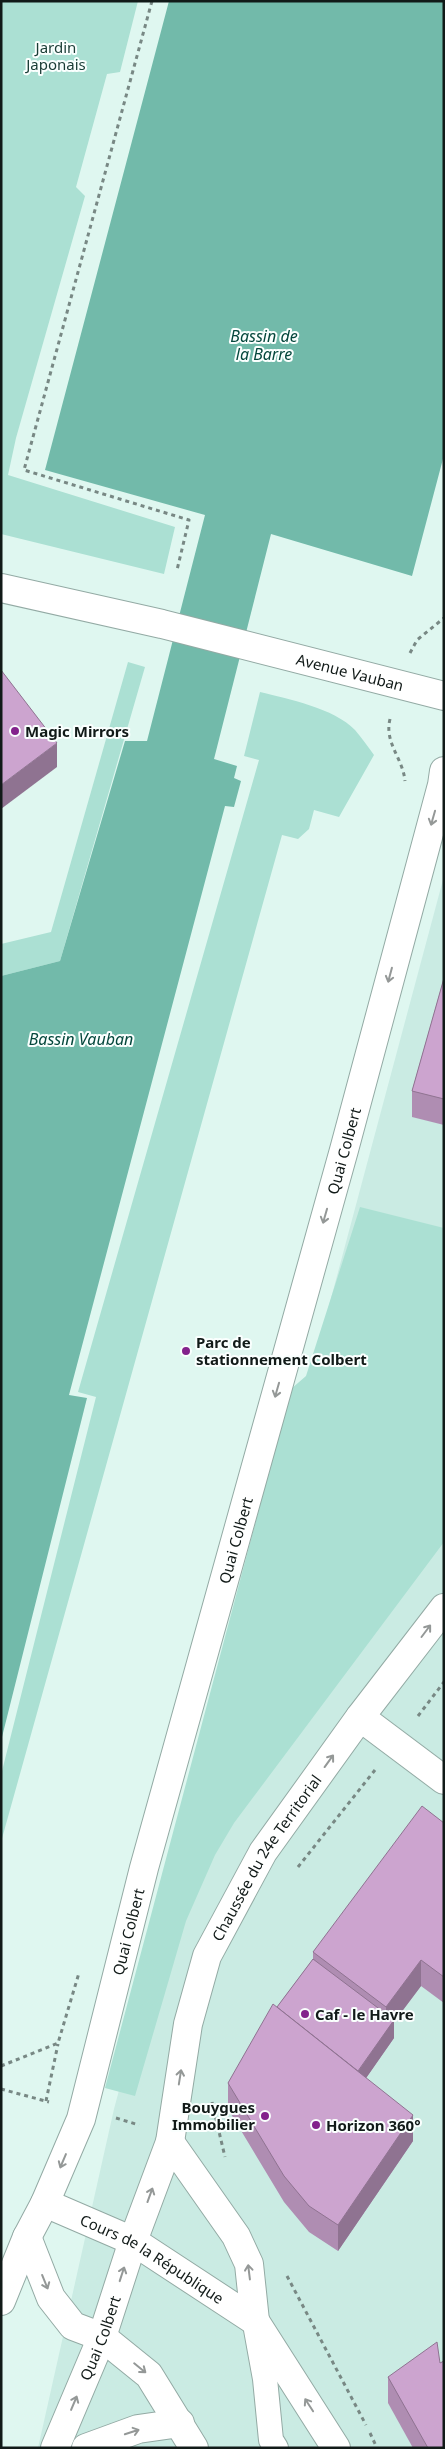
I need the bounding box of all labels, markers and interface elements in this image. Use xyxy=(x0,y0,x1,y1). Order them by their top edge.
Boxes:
park label: Jardin Japonais xyxy=(24,37,86,74)
water label: Bassin de la Barre xyxy=(230,325,298,365)
street label: Avenue Vauban xyxy=(294,649,406,695)
place label: Magic Mirrors xyxy=(25,721,129,741)
marker: Magic Mirrors xyxy=(9,725,21,737)
one-way arrow xyxy=(427,810,437,826)
one-way arrow xyxy=(384,966,394,982)
water label: Bassin Vauban xyxy=(29,1028,133,1050)
street label: Quai Colbert xyxy=(322,1105,365,1197)
one-way arrow xyxy=(320,1208,330,1224)
place label: Parc de stationnement Colbert xyxy=(196,1332,367,1369)
marker: Parc de stationnement Colbert xyxy=(180,1345,192,1357)
one-way arrow xyxy=(272,1381,281,1397)
street label: Quai Colbert xyxy=(214,1494,257,1586)
one-way arrow xyxy=(421,1625,432,1638)
one-way arrow xyxy=(324,1754,334,1768)
street label: Chaussée du 24e Territorial xyxy=(207,1771,325,1944)
street label: Quai Colbert xyxy=(107,1886,149,1977)
place label: Caf - le Havre xyxy=(315,2004,414,2024)
marker: Caf - le Havre xyxy=(299,2008,311,2020)
one-way arrow xyxy=(175,2069,185,2085)
place label: Bouygues Immobilier xyxy=(172,2097,255,2134)
marker: Bouygues Immobilier xyxy=(259,2110,271,2122)
place label: Horizon 360° xyxy=(326,2115,421,2135)
marker: Horizon 360° xyxy=(310,2119,322,2131)
one-way arrow xyxy=(58,2153,68,2168)
one-way arrow xyxy=(146,2188,155,2203)
street label: Cours de la République xyxy=(77,2209,228,2308)
one-way arrow xyxy=(244,2265,254,2281)
one-way arrow xyxy=(118,2267,127,2283)
one-way arrow xyxy=(40,2274,50,2289)
street label: Quai Colbert xyxy=(75,2293,125,2383)
one-way arrow xyxy=(133,2362,146,2373)
one-way arrow xyxy=(70,2396,80,2411)
one-way arrow xyxy=(304,2398,314,2412)
one-way arrow xyxy=(124,2427,140,2436)

